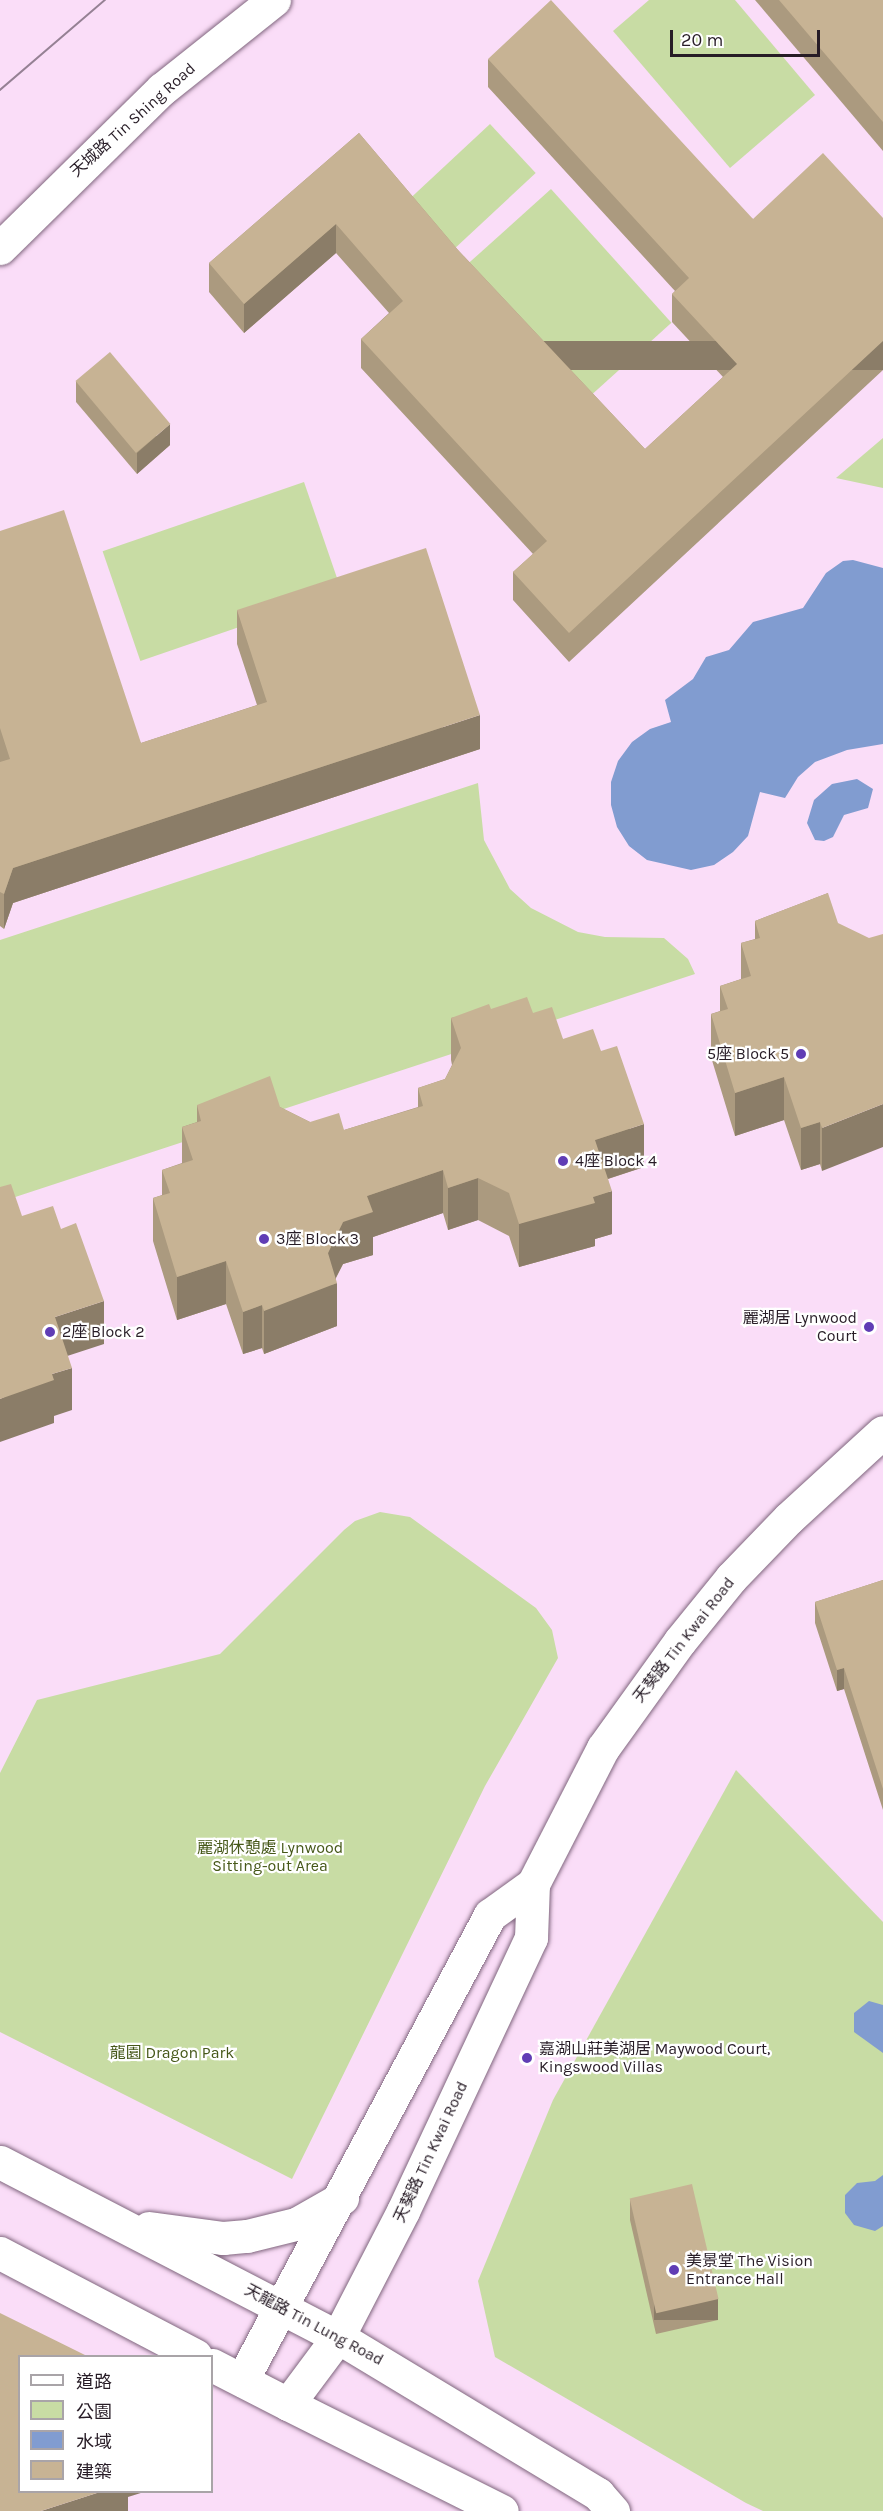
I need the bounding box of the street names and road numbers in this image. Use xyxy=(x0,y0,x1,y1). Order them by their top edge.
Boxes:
street label: 天城路 Tin Shing Road xyxy=(67,59,199,181)
street label: 天葵路 Tin Kwai Road xyxy=(629,1574,739,1706)
street label: 天葵路 Tin Kwai Road xyxy=(390,2078,472,2226)
street label: 天龍路 Tin Lung Road xyxy=(241,2280,387,2370)

